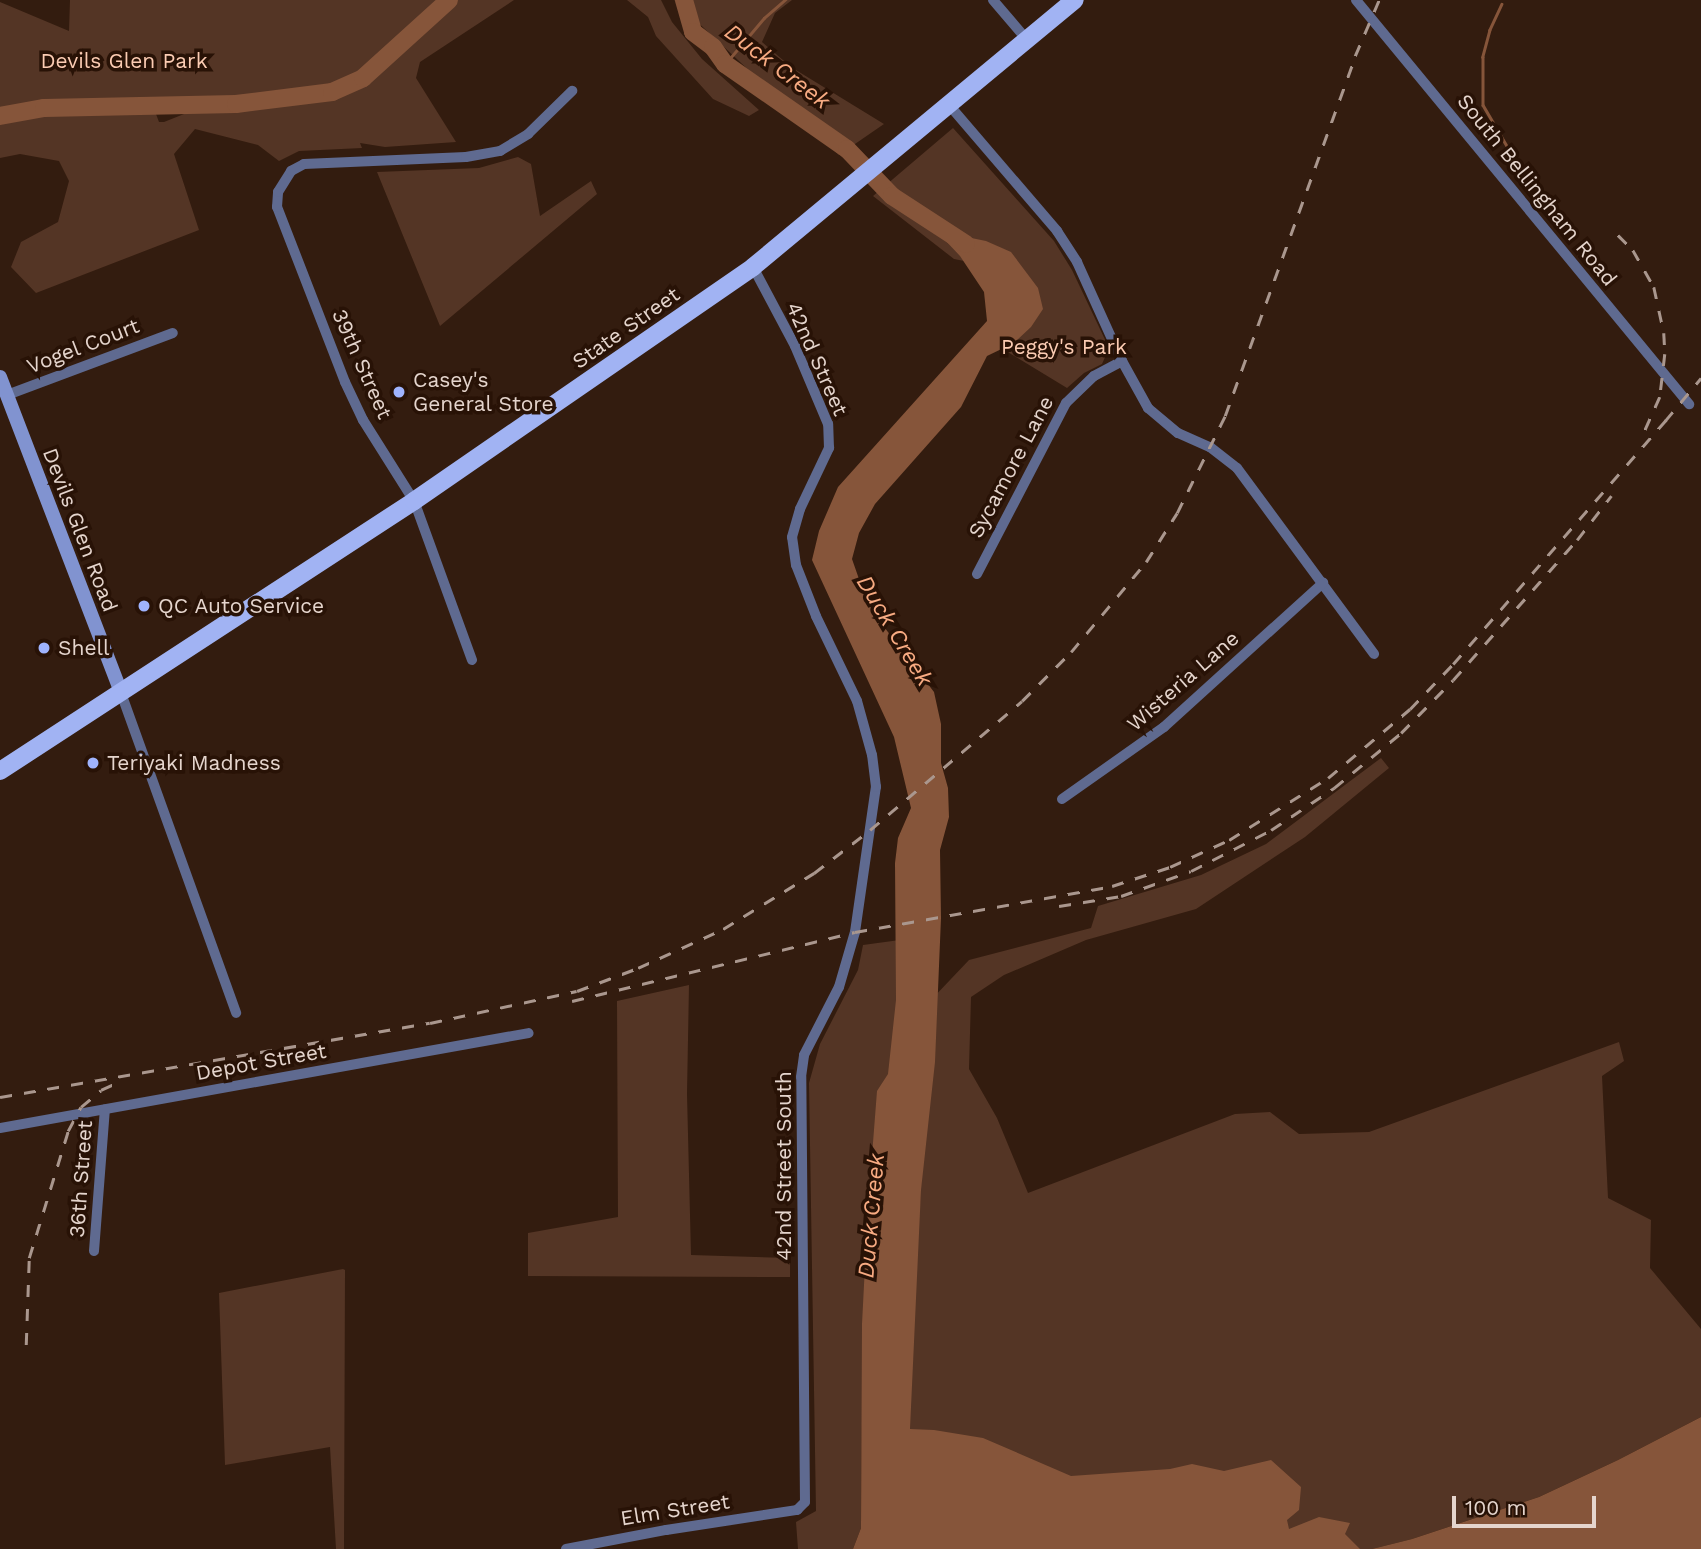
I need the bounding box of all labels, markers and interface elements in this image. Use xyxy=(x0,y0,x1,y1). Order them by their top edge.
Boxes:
water label: Duck Creek xyxy=(719,18,835,116)
park label: Devils Glen Park xyxy=(40,48,208,74)
street label: South Bellingham Road xyxy=(1452,89,1622,291)
street label: State Street xyxy=(568,282,684,374)
street label: 42nd Street xyxy=(781,298,853,420)
street label: 39th Street xyxy=(327,305,397,423)
street label: Vogel Court xyxy=(23,313,143,379)
park label: Peggy's Park xyxy=(1001,334,1127,360)
place label: Casey's General Store xyxy=(413,367,554,417)
marker: Casey's General Store xyxy=(391,384,407,400)
street label: Sycamore Lane xyxy=(963,392,1059,542)
street label: Devils Glen Road xyxy=(37,445,123,615)
water label: Duck Creek xyxy=(850,570,938,692)
place label: QC Auto Service xyxy=(158,593,325,619)
marker: QC Auto Service xyxy=(136,598,152,614)
street label: Wisteria Lane xyxy=(1122,625,1244,737)
place label: Shell xyxy=(58,635,109,661)
marker: Shell xyxy=(36,640,52,656)
place label: Teriyaki Madness xyxy=(107,750,281,776)
marker: Teriyaki Madness xyxy=(85,755,101,771)
street label: Depot Street xyxy=(194,1038,328,1086)
street label: 42nd Street South xyxy=(771,1071,797,1261)
street label: 36th Street xyxy=(64,1120,98,1238)
water label: Duck Creek xyxy=(853,1152,891,1280)
scale bar xyxy=(1456,1482,1600,1526)
street label: Elm Street xyxy=(619,1489,731,1531)
text: 100 m xyxy=(1465,1495,1527,1520)

